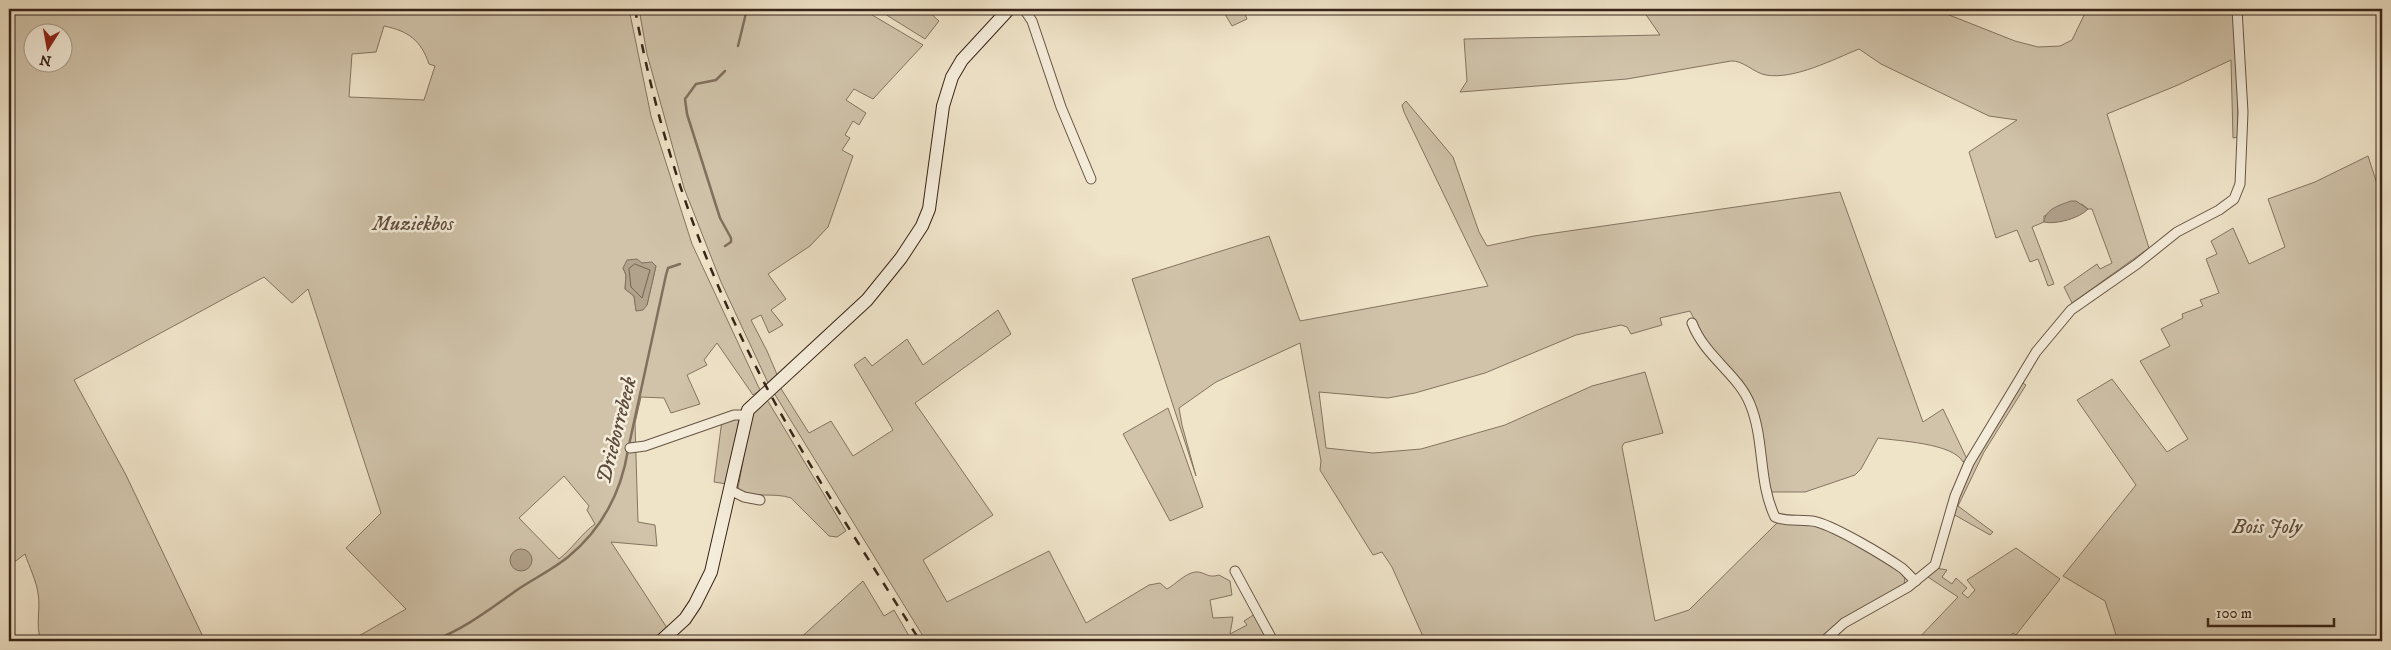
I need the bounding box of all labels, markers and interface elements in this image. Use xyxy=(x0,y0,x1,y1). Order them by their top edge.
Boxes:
north arrow xyxy=(22,22,72,72)
text: N xyxy=(38,50,53,70)
park label: Muziekbos xyxy=(371,212,454,237)
water label: Drieborrebeek xyxy=(591,374,643,486)
park label: Bois Joly xyxy=(2231,515,2303,540)
scale bar xyxy=(2208,595,2335,627)
text: 100 m xyxy=(2216,604,2252,623)

